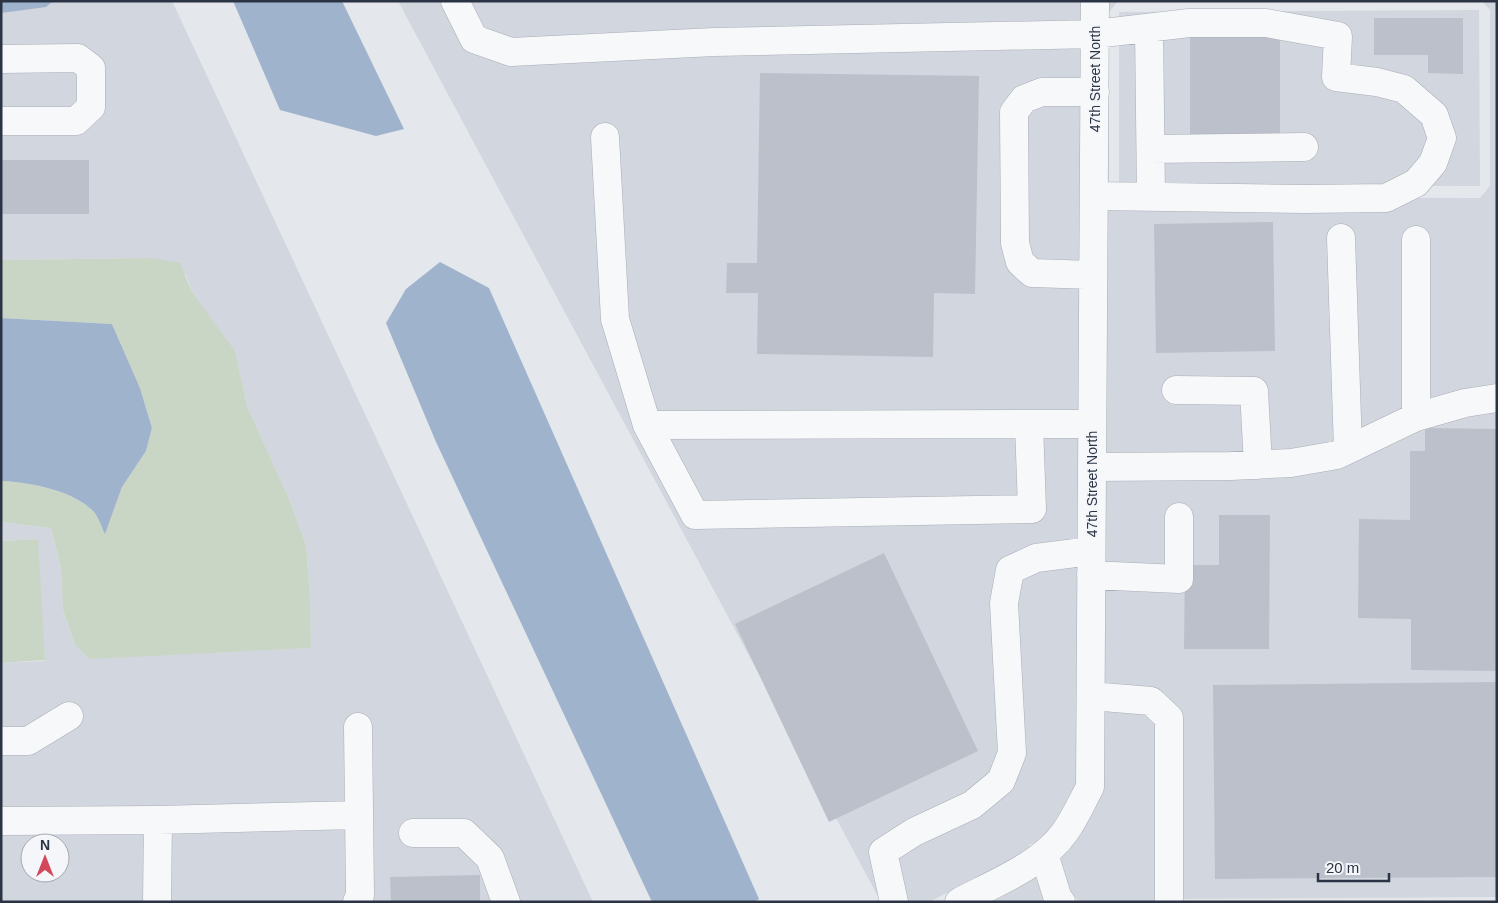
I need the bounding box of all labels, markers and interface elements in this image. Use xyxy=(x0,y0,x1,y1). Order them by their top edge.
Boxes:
street label: 47th Street North xyxy=(1087,26,1103,132)
street label: 47th Street North xyxy=(1084,431,1100,537)
north arrow xyxy=(20,833,70,883)
text: N xyxy=(40,837,50,853)
scale bar xyxy=(1318,850,1389,882)
text: 20 m xyxy=(1326,859,1359,876)

